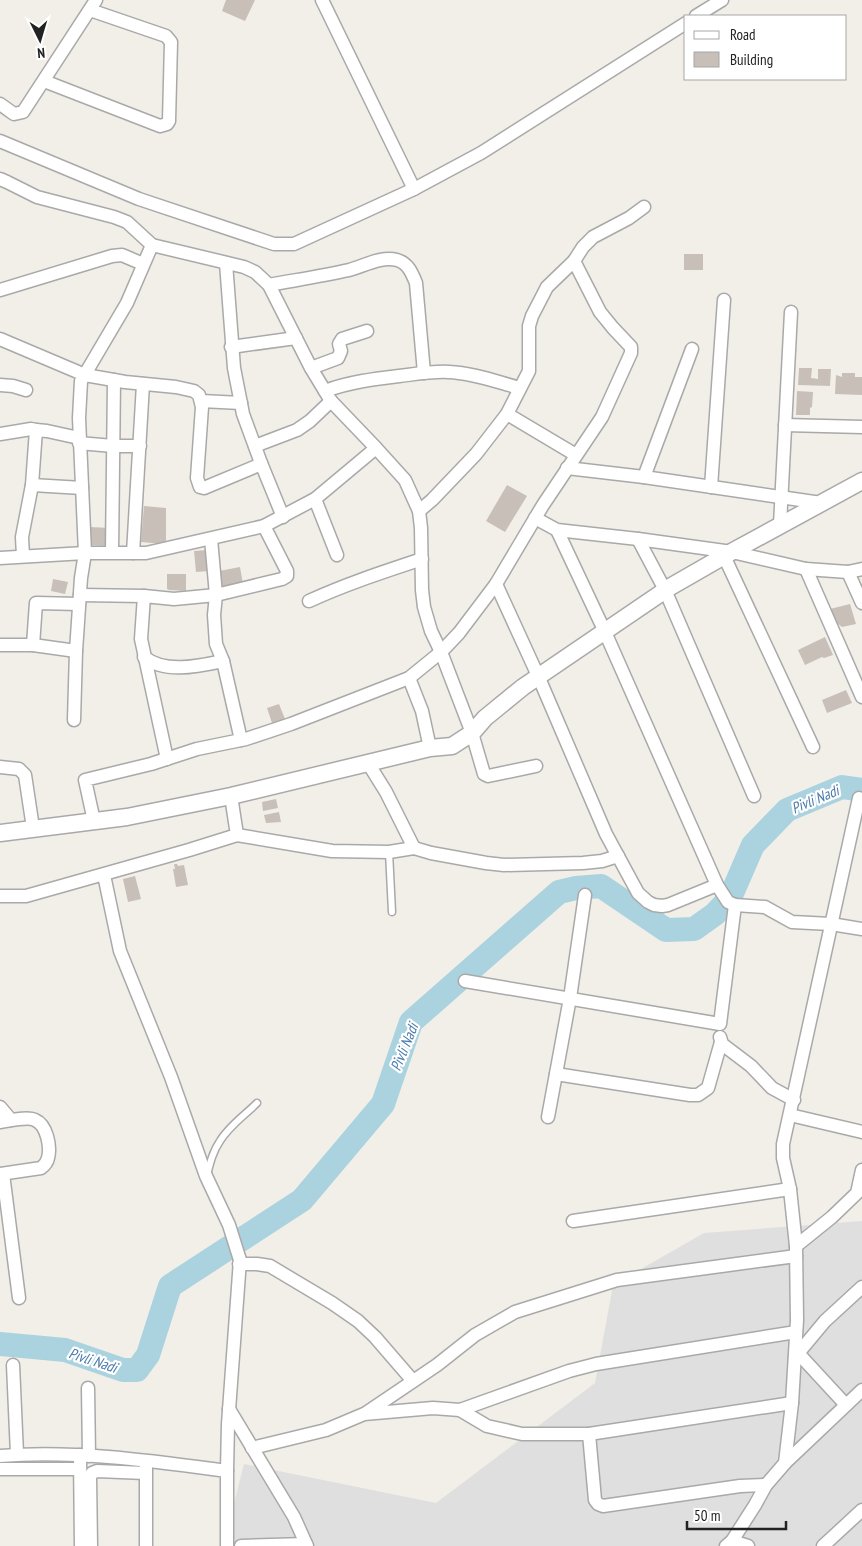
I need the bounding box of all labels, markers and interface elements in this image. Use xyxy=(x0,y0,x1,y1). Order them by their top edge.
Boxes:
north arrow xyxy=(15,15,65,65)
legend xyxy=(684,15,847,80)
text: Road xyxy=(730,25,756,44)
text: N xyxy=(37,44,46,62)
text: Building xyxy=(730,50,773,69)
water label: Pivli Nadi xyxy=(788,780,843,817)
water label: Pivli Nadi xyxy=(386,1019,423,1074)
water label: Pivli Nadi xyxy=(66,1343,121,1377)
scale bar xyxy=(687,1498,786,1530)
text: 50 m xyxy=(694,1506,720,1525)

